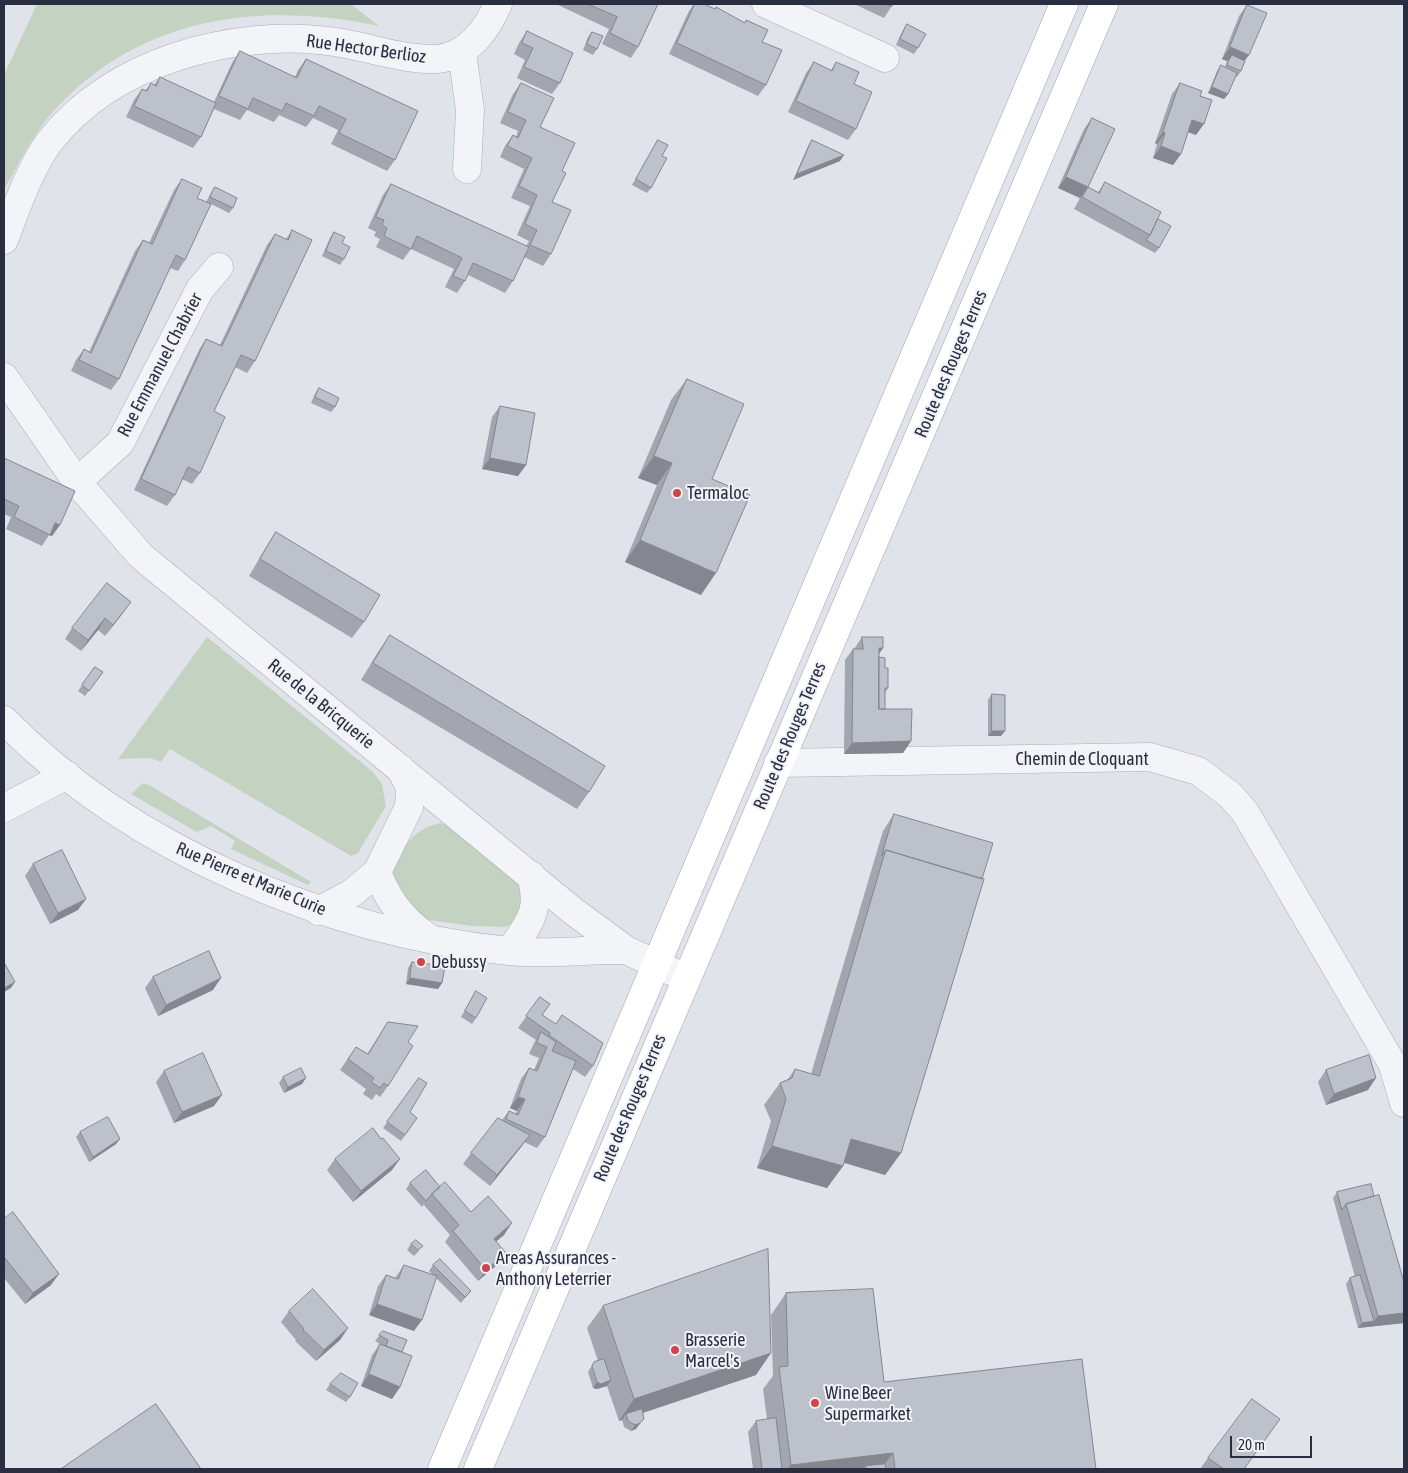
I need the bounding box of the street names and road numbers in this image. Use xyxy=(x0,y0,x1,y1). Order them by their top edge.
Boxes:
street label: Rue Hector Berlioz xyxy=(305,30,427,68)
street label: Route des Rouges Terres xyxy=(910,287,992,441)
street label: Rue Emmanuel Chabrier xyxy=(113,289,207,441)
street label: Rue de la Bricquerie xyxy=(263,654,379,754)
street label: Route des Rouges Terres xyxy=(749,659,831,813)
street label: Chemin de Cloquant xyxy=(1015,748,1149,770)
street label: Rue Pierre et Marie Curie xyxy=(173,838,329,920)
street label: Route des Rouges Terres xyxy=(589,1031,671,1185)

